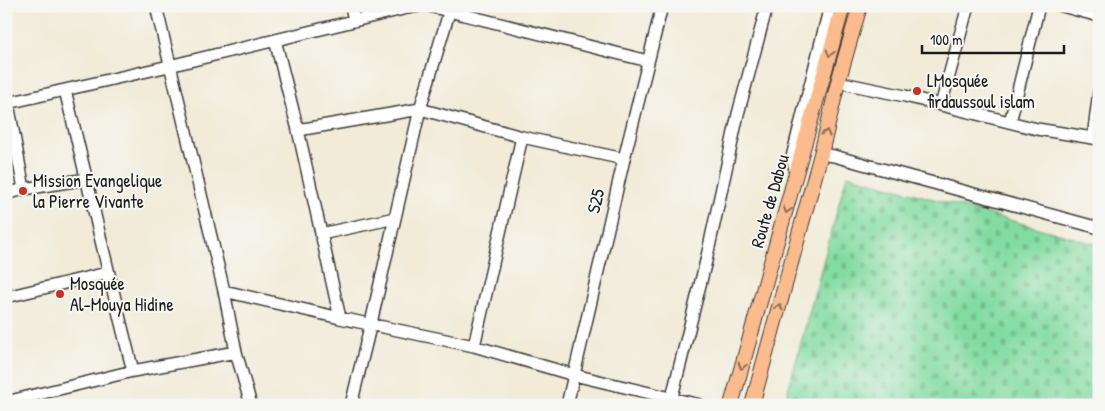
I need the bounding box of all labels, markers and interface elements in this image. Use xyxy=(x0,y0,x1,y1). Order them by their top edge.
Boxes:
scale bar xyxy=(922,22,1065,54)
text: 100 m xyxy=(930,29,963,50)
one-way arrow xyxy=(825,49,836,58)
place label: LMosquée firdaussoul islam xyxy=(927,68,1035,114)
marker: LMosquée firdaussoul islam xyxy=(911,85,923,97)
one-way arrow xyxy=(820,129,831,138)
street label: Route de Dabou xyxy=(744,151,795,250)
place label: Mission Evangelique la Pierre Vivante xyxy=(33,168,162,214)
marker: Mission Evangelique la Pierre Vivante xyxy=(17,185,29,197)
street label: S25 xyxy=(581,186,611,216)
one-way arrow xyxy=(782,206,793,214)
place label: Mosquée Al-Mouya Hidine xyxy=(70,271,174,317)
marker: Mosquée Al-Mouya Hidine xyxy=(54,288,66,300)
one-way arrow xyxy=(773,303,784,311)
one-way arrow xyxy=(738,362,748,370)

